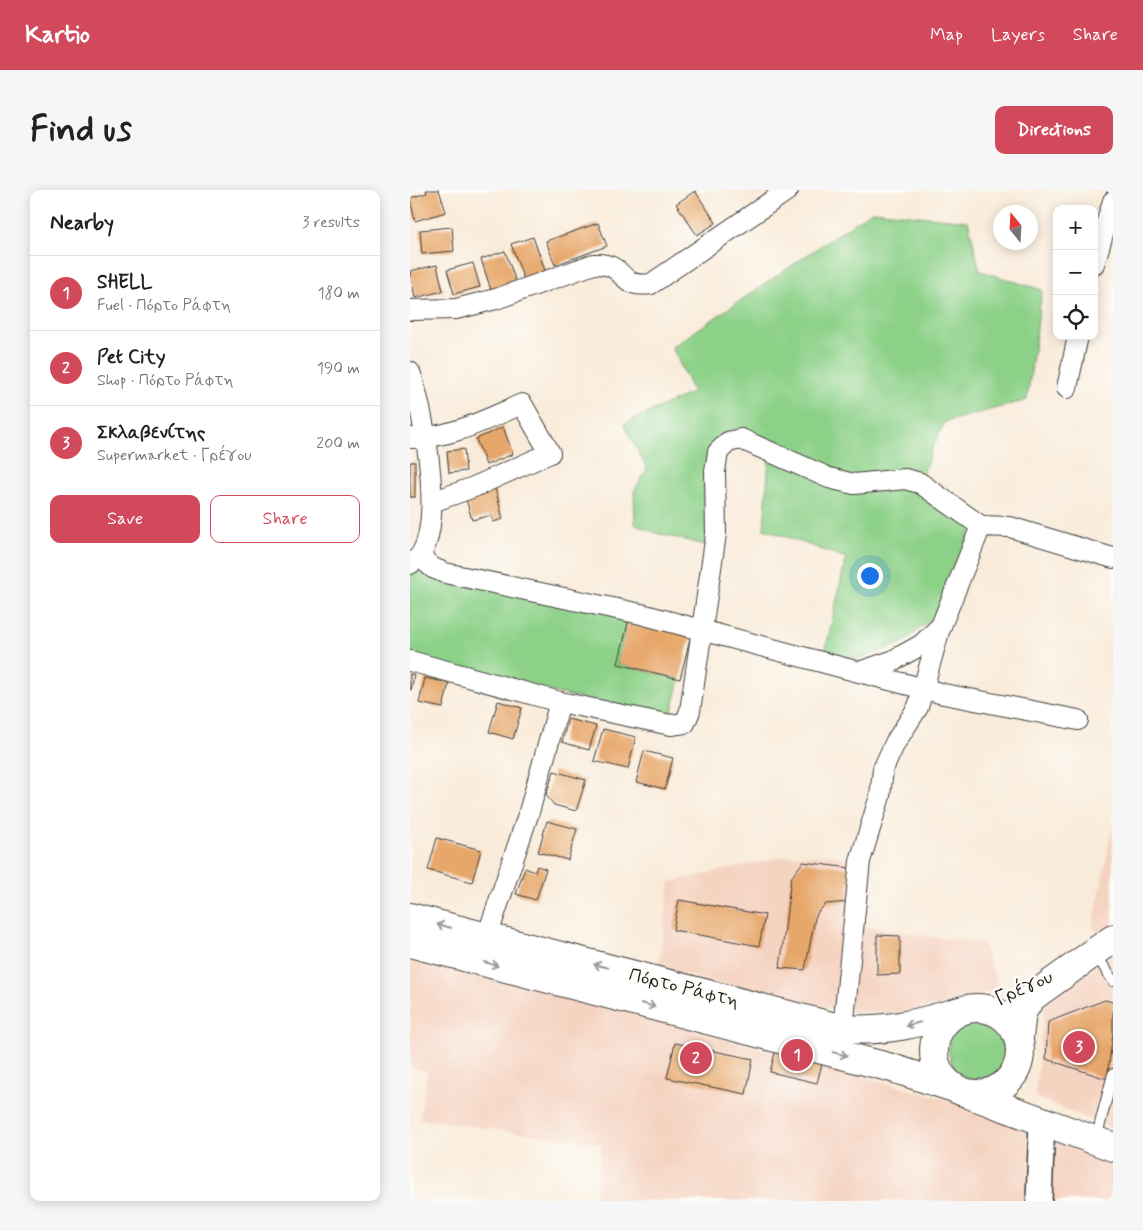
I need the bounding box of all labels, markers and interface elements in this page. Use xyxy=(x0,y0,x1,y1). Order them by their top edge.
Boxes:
text: Kartio xyxy=(25,20,90,51)
text: Map xyxy=(930,23,963,47)
text: Layers xyxy=(991,23,1045,47)
text: Share xyxy=(1073,23,1118,47)
button: Directions xyxy=(995,106,1113,154)
text: Find us xyxy=(30,107,132,153)
north arrow xyxy=(993,205,1038,250)
map controls xyxy=(1053,205,1098,340)
button: + xyxy=(1053,205,1098,250)
text: Nearby xyxy=(50,209,114,237)
text: 3 results xyxy=(302,212,360,233)
button: − xyxy=(1053,250,1098,295)
text: SHELL xyxy=(97,270,152,295)
text: 1 xyxy=(62,283,70,304)
text: 180 m xyxy=(317,283,360,304)
text: Fuel · Πόρτο Ράφτη xyxy=(97,295,231,316)
button: locate xyxy=(1053,295,1098,340)
text: Pet City xyxy=(97,345,165,370)
text: 2 xyxy=(62,358,70,379)
text: 190 m xyxy=(317,358,360,379)
text: Shop · Πόρτο Ράφτη xyxy=(97,370,234,391)
text: Σκλαβενίτης xyxy=(97,420,205,445)
text: 3 xyxy=(62,433,70,454)
text: 200 m xyxy=(316,433,360,454)
text: Supermarket · Γρέγου xyxy=(97,445,252,466)
button: Save xyxy=(50,495,200,543)
button: Share xyxy=(210,495,360,543)
your location xyxy=(857,563,883,589)
one-way arrow xyxy=(436,921,452,930)
one-way arrow xyxy=(483,960,499,969)
one-way arrow xyxy=(594,961,610,971)
street label: Πόρτο Ράφτη xyxy=(626,962,742,1014)
street label: Γρέγου xyxy=(991,965,1057,1011)
one-way arrow xyxy=(640,1000,656,1010)
one-way arrow xyxy=(905,1020,921,1030)
pin: 3 xyxy=(1063,1028,1095,1066)
pin: 1 xyxy=(781,1036,813,1074)
pin: 2 xyxy=(680,1039,712,1077)
one-way arrow xyxy=(831,1050,847,1059)

